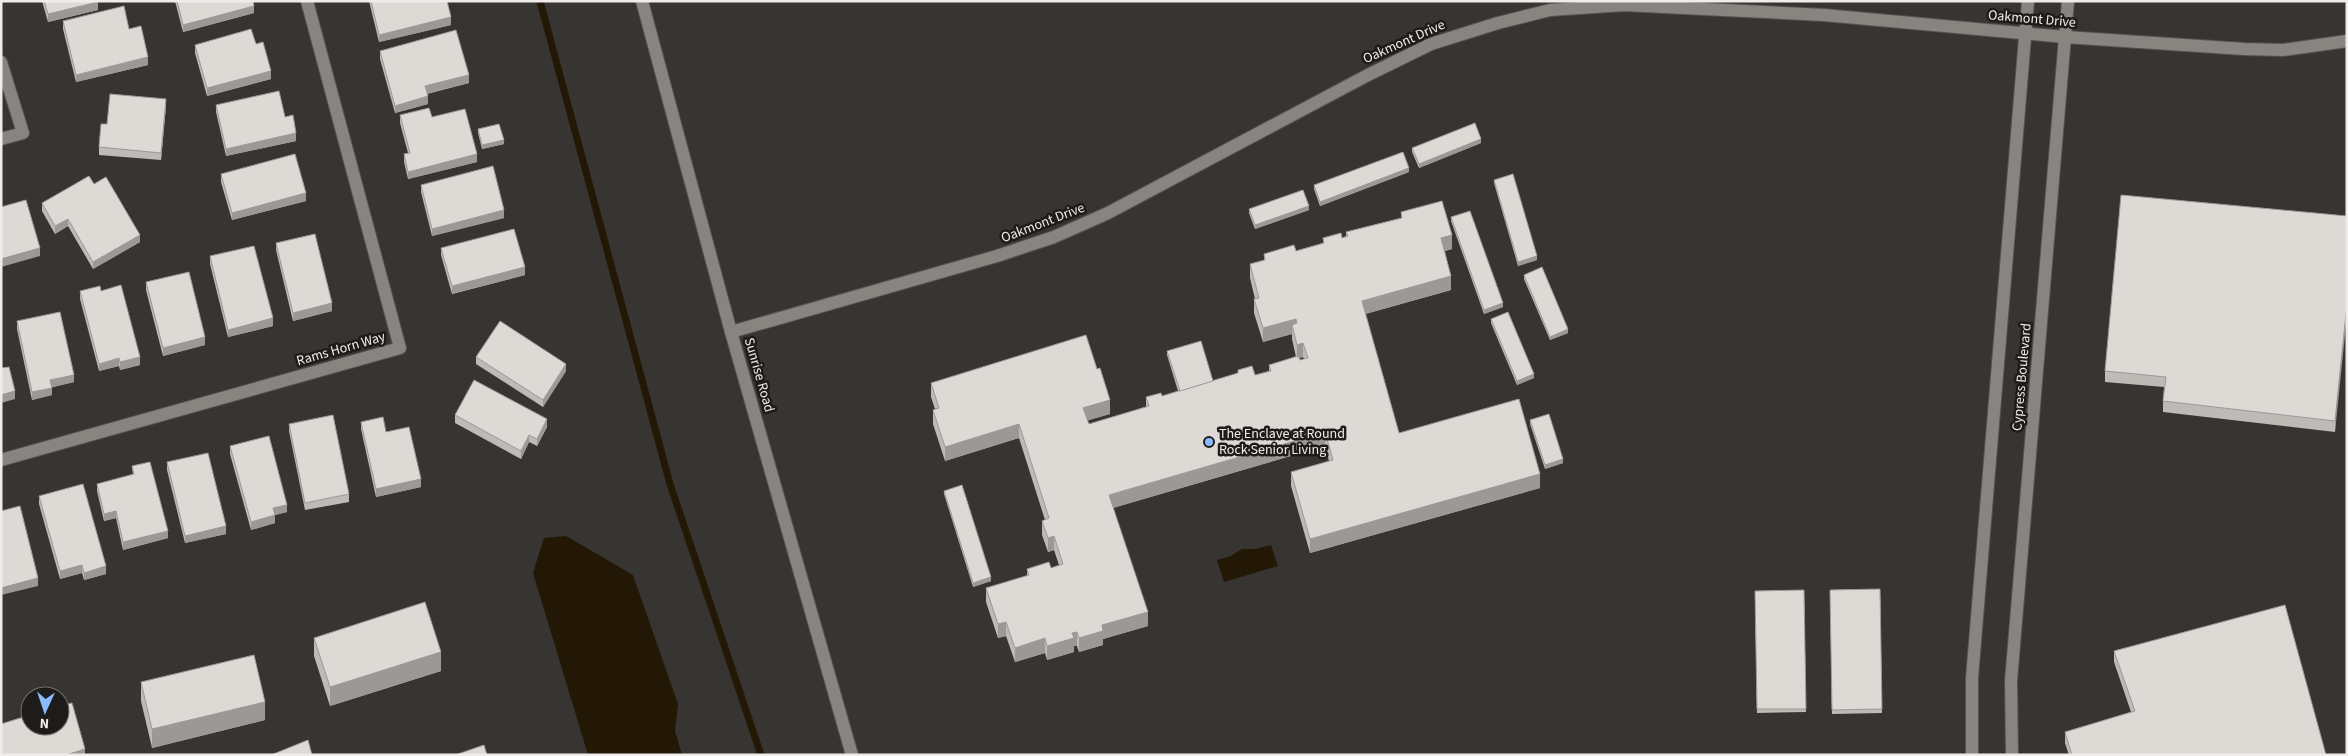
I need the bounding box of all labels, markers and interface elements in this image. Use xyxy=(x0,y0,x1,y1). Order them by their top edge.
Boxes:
street label: Oakmont Drive xyxy=(1987,5,2077,33)
street label: Oakmont Drive xyxy=(1360,15,1448,69)
street label: Oakmont Drive xyxy=(998,198,1088,248)
street label: Cypress Boulevard xyxy=(2007,322,2037,432)
street label: Rams Horn Way xyxy=(294,327,388,371)
street label: Sunrise Road xyxy=(739,335,779,415)
place label: The Enclave at Round Rock Senior Living xyxy=(1219,424,1345,460)
marker: The Enclave at Round Rock Senior Living xyxy=(1203,436,1215,448)
north arrow xyxy=(20,686,70,736)
text: N xyxy=(39,713,50,733)

